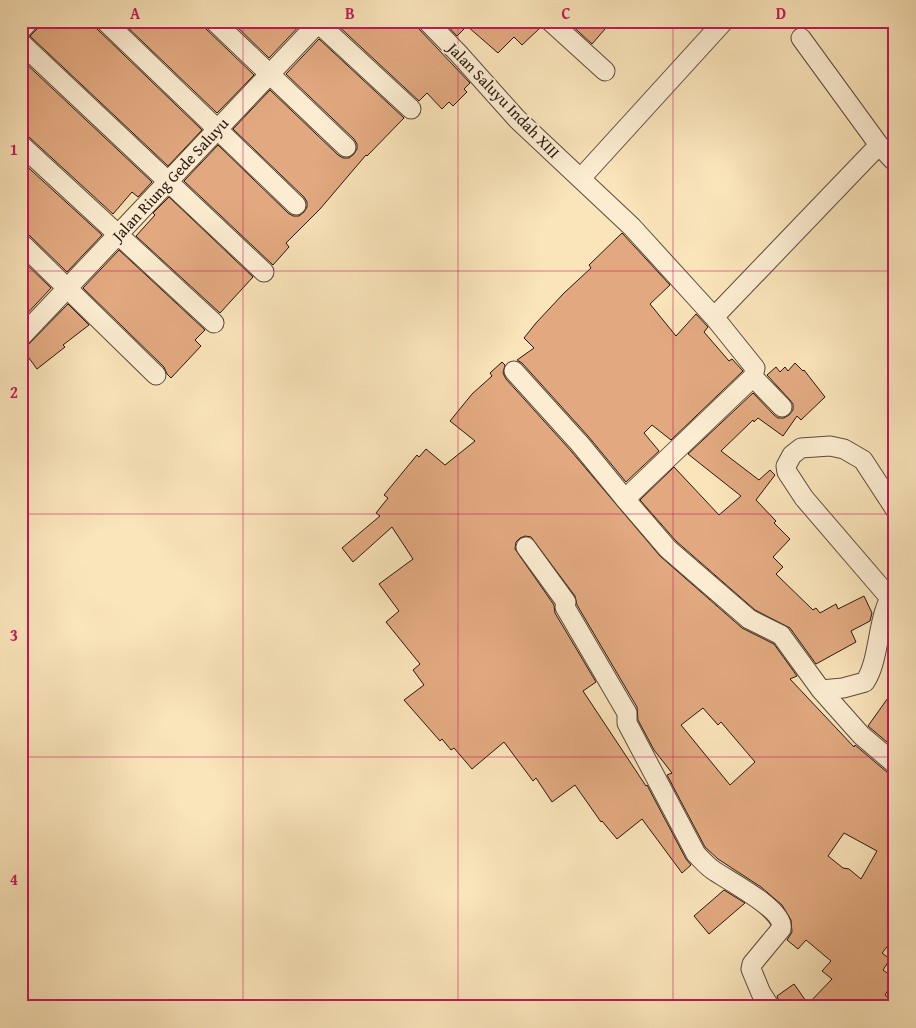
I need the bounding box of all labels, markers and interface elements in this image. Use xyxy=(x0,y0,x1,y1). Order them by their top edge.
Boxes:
text: A xyxy=(130,1,141,25)
text: B xyxy=(345,1,355,25)
text: C xyxy=(561,1,571,25)
text: D xyxy=(776,1,786,25)
street label: Jalan Saluyu Indah XIII xyxy=(441,35,566,163)
street label: Jalan Riung Gede Saluyu xyxy=(105,111,234,248)
text: 1 xyxy=(10,137,18,161)
text: 2 xyxy=(10,380,18,404)
text: 3 xyxy=(10,623,18,647)
text: 4 xyxy=(10,867,18,891)

